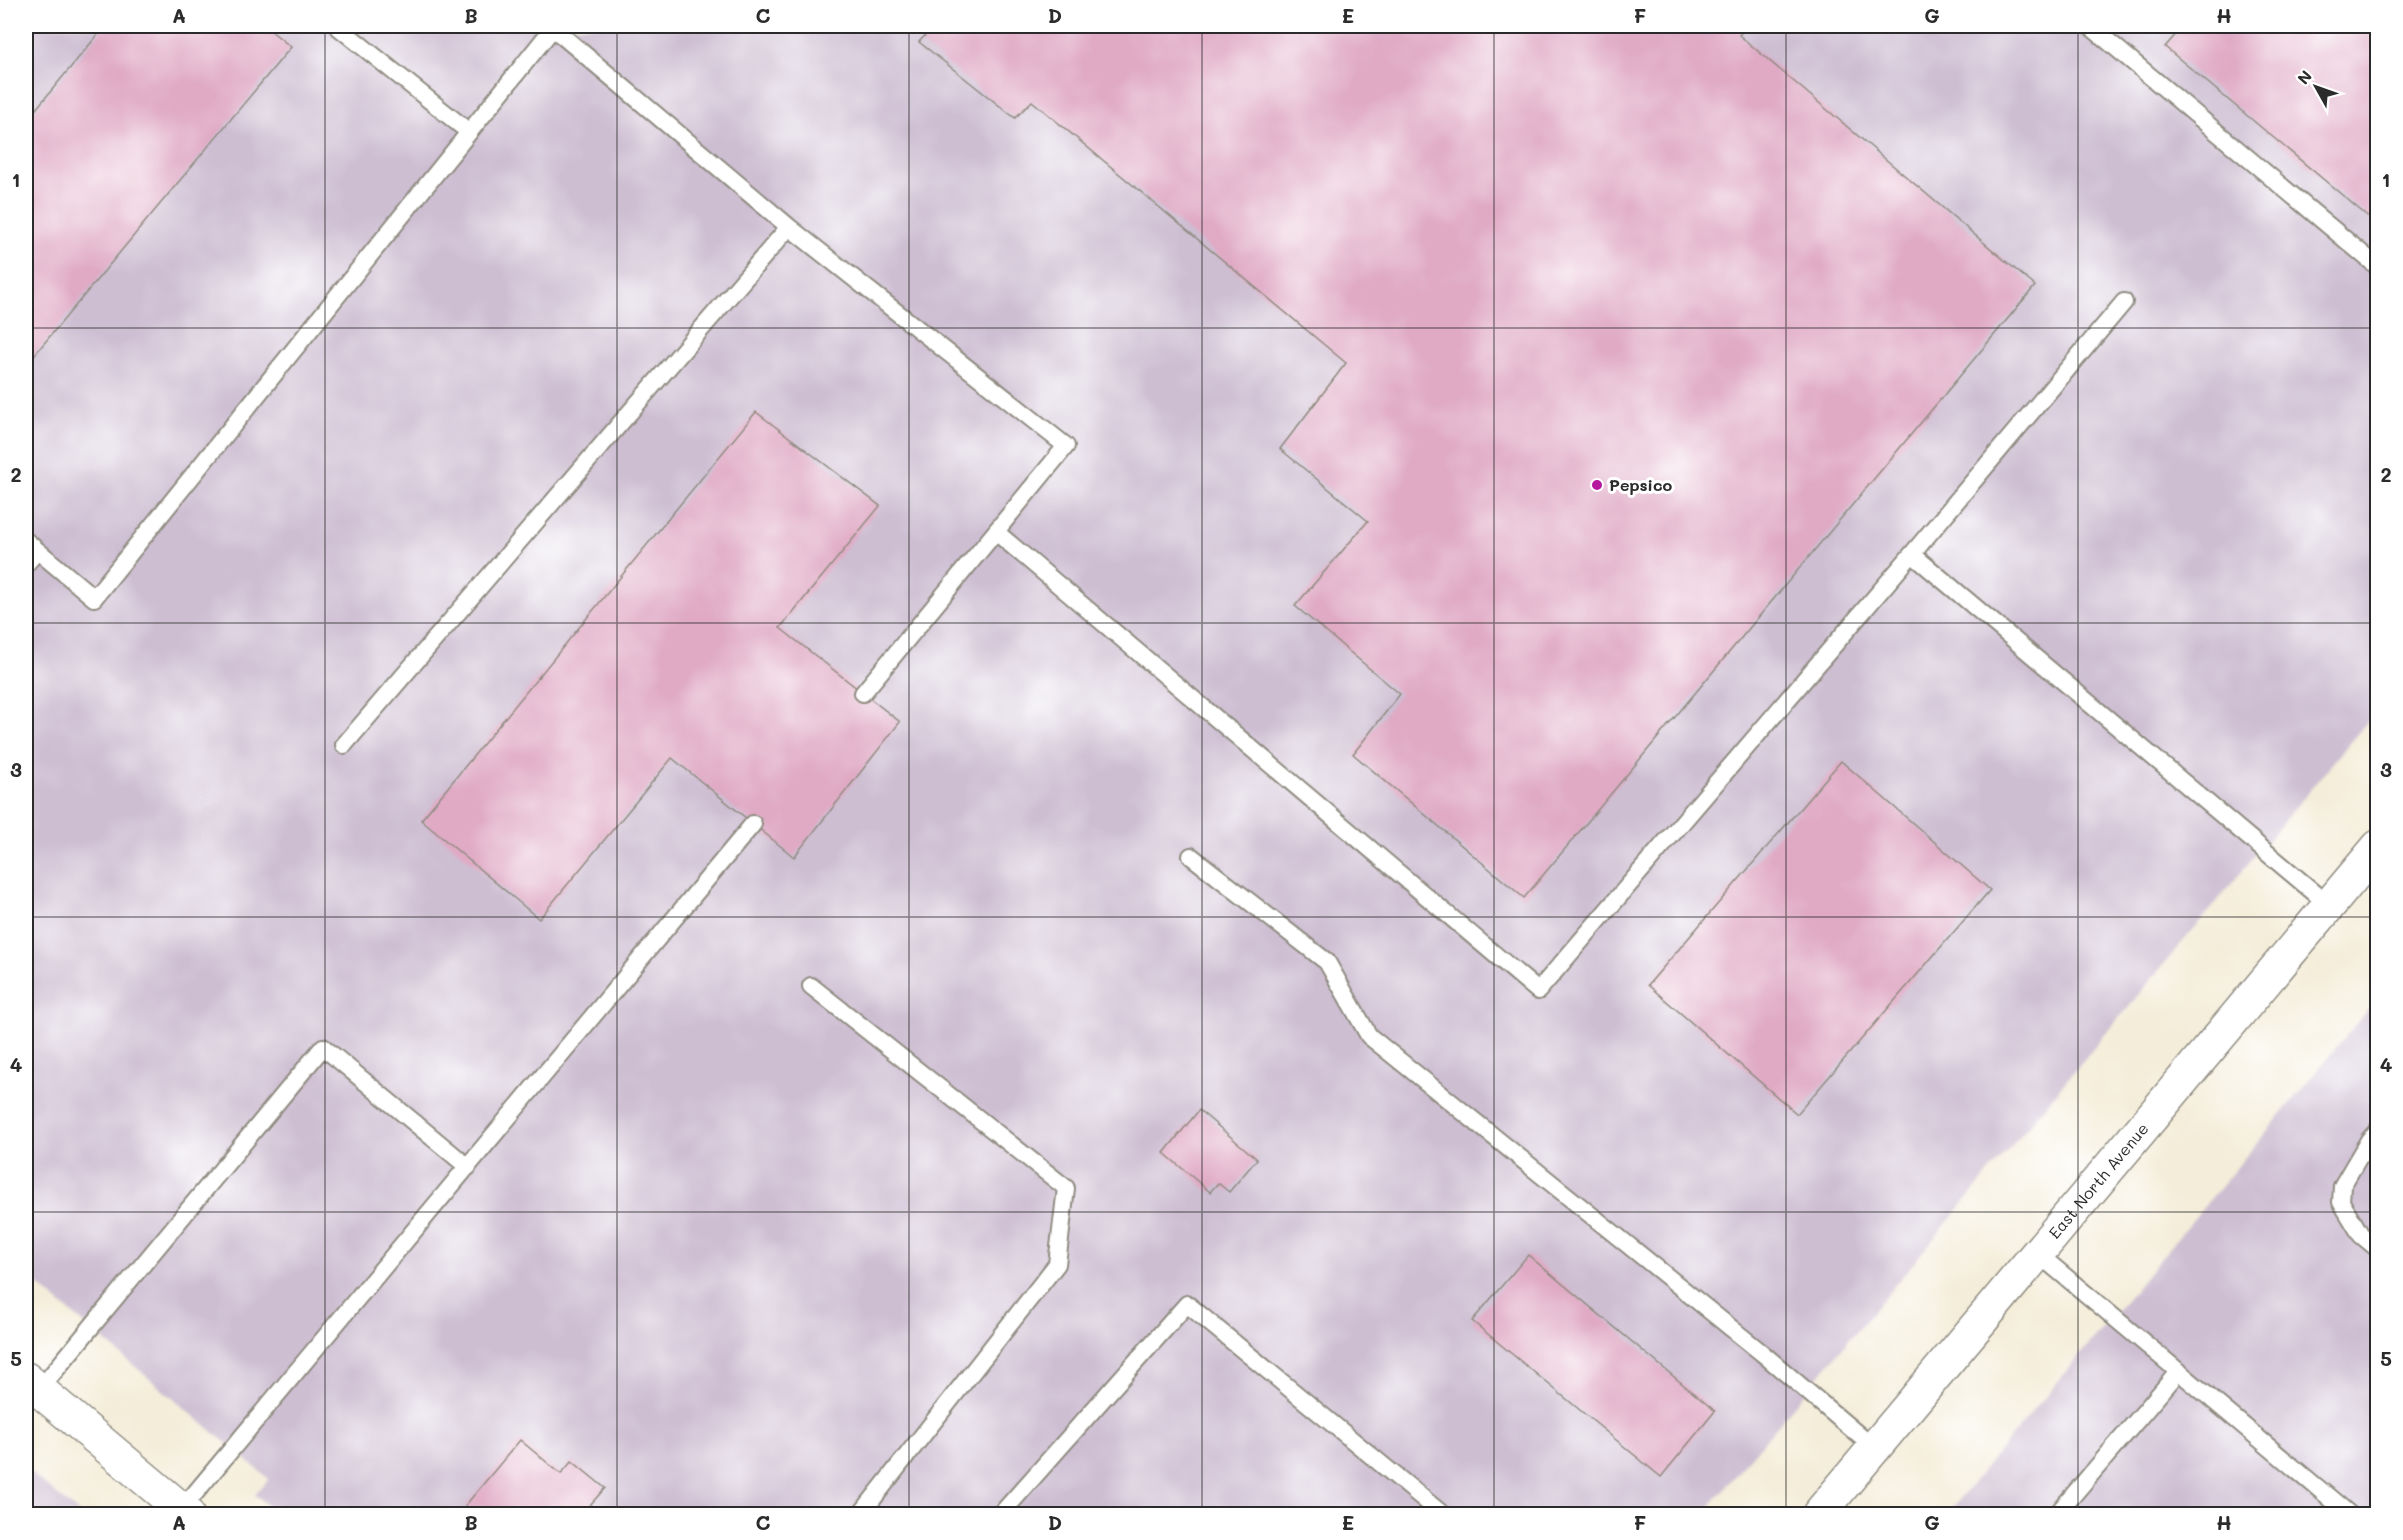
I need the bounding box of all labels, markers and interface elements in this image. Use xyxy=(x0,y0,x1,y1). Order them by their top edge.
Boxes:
text: A xyxy=(172,2,186,28)
text: B xyxy=(464,2,478,28)
text: C xyxy=(756,2,771,28)
text: D xyxy=(1048,2,1062,28)
text: E xyxy=(1342,2,1354,28)
text: F xyxy=(1634,2,1647,28)
text: G xyxy=(1924,2,1940,28)
text: H xyxy=(2216,2,2232,28)
north arrow xyxy=(2286,57,2346,117)
text: N xyxy=(2292,66,2316,88)
text: 1 xyxy=(12,166,20,192)
text: 1 xyxy=(2382,166,2390,192)
text: 2 xyxy=(10,461,22,487)
text: 2 xyxy=(2380,461,2392,487)
place label: Pepsico xyxy=(1609,474,1673,495)
marker: Pepsico xyxy=(1590,478,1604,492)
text: 3 xyxy=(10,756,22,782)
text: 3 xyxy=(2380,756,2392,782)
text: 4 xyxy=(10,1051,23,1077)
text: 4 xyxy=(2380,1051,2393,1077)
street label: East North Avenue xyxy=(2043,1118,2153,1243)
text: 5 xyxy=(10,1345,22,1371)
text: 5 xyxy=(2380,1345,2392,1371)
text: A xyxy=(172,1509,186,1535)
text: B xyxy=(464,1509,478,1535)
text: C xyxy=(756,1509,771,1535)
text: D xyxy=(1048,1509,1062,1535)
text: E xyxy=(1342,1509,1354,1535)
text: F xyxy=(1634,1509,1647,1535)
text: G xyxy=(1924,1509,1940,1535)
text: H xyxy=(2216,1509,2232,1535)

